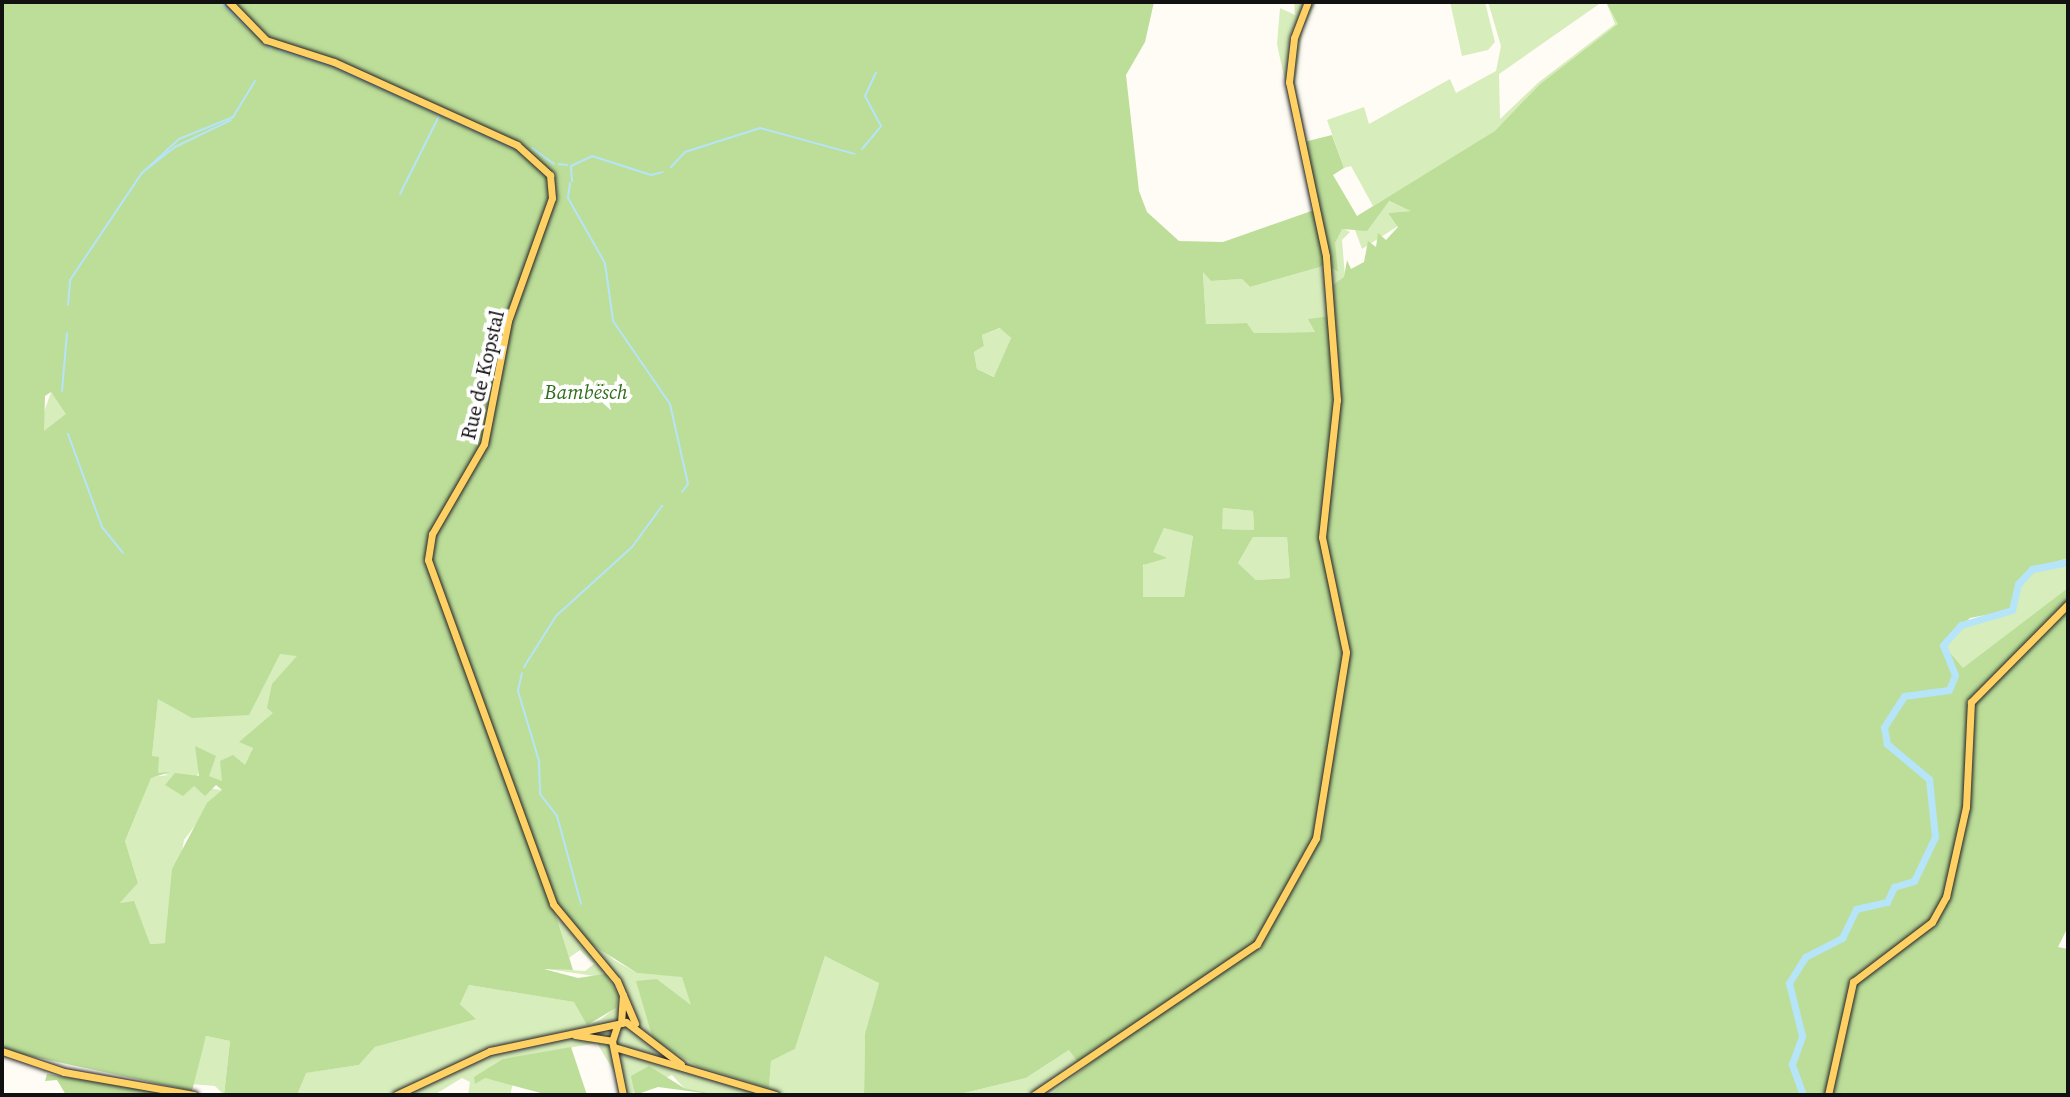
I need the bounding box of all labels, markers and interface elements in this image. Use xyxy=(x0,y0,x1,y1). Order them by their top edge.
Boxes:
street label: Rue de Kopstal xyxy=(456,308,510,442)
park label: Bambësch xyxy=(544,380,628,404)

